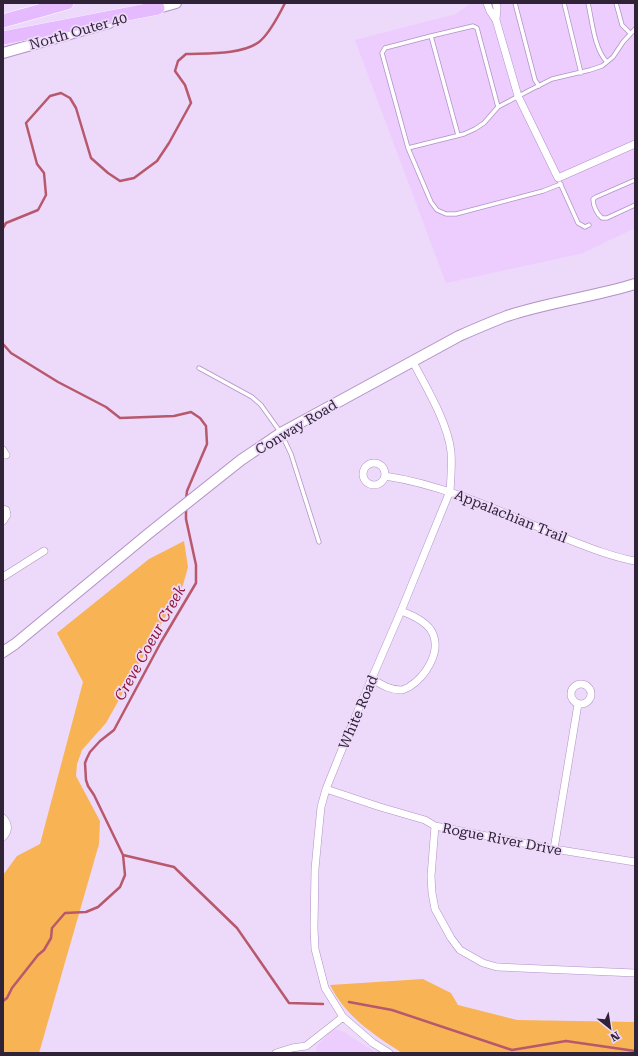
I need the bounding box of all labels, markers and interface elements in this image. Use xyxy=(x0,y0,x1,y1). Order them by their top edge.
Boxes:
street label: North Outer 40 xyxy=(27,9,129,53)
street label: Conway Road xyxy=(252,396,340,458)
street label: Appalachian Trail xyxy=(452,486,570,546)
water label: Creve Coeur Creek xyxy=(111,581,190,704)
street label: White Road xyxy=(335,673,381,751)
street label: Rogue River Drive xyxy=(441,820,563,859)
north arrow xyxy=(590,1008,630,1048)
text: N xyxy=(607,1028,622,1044)

